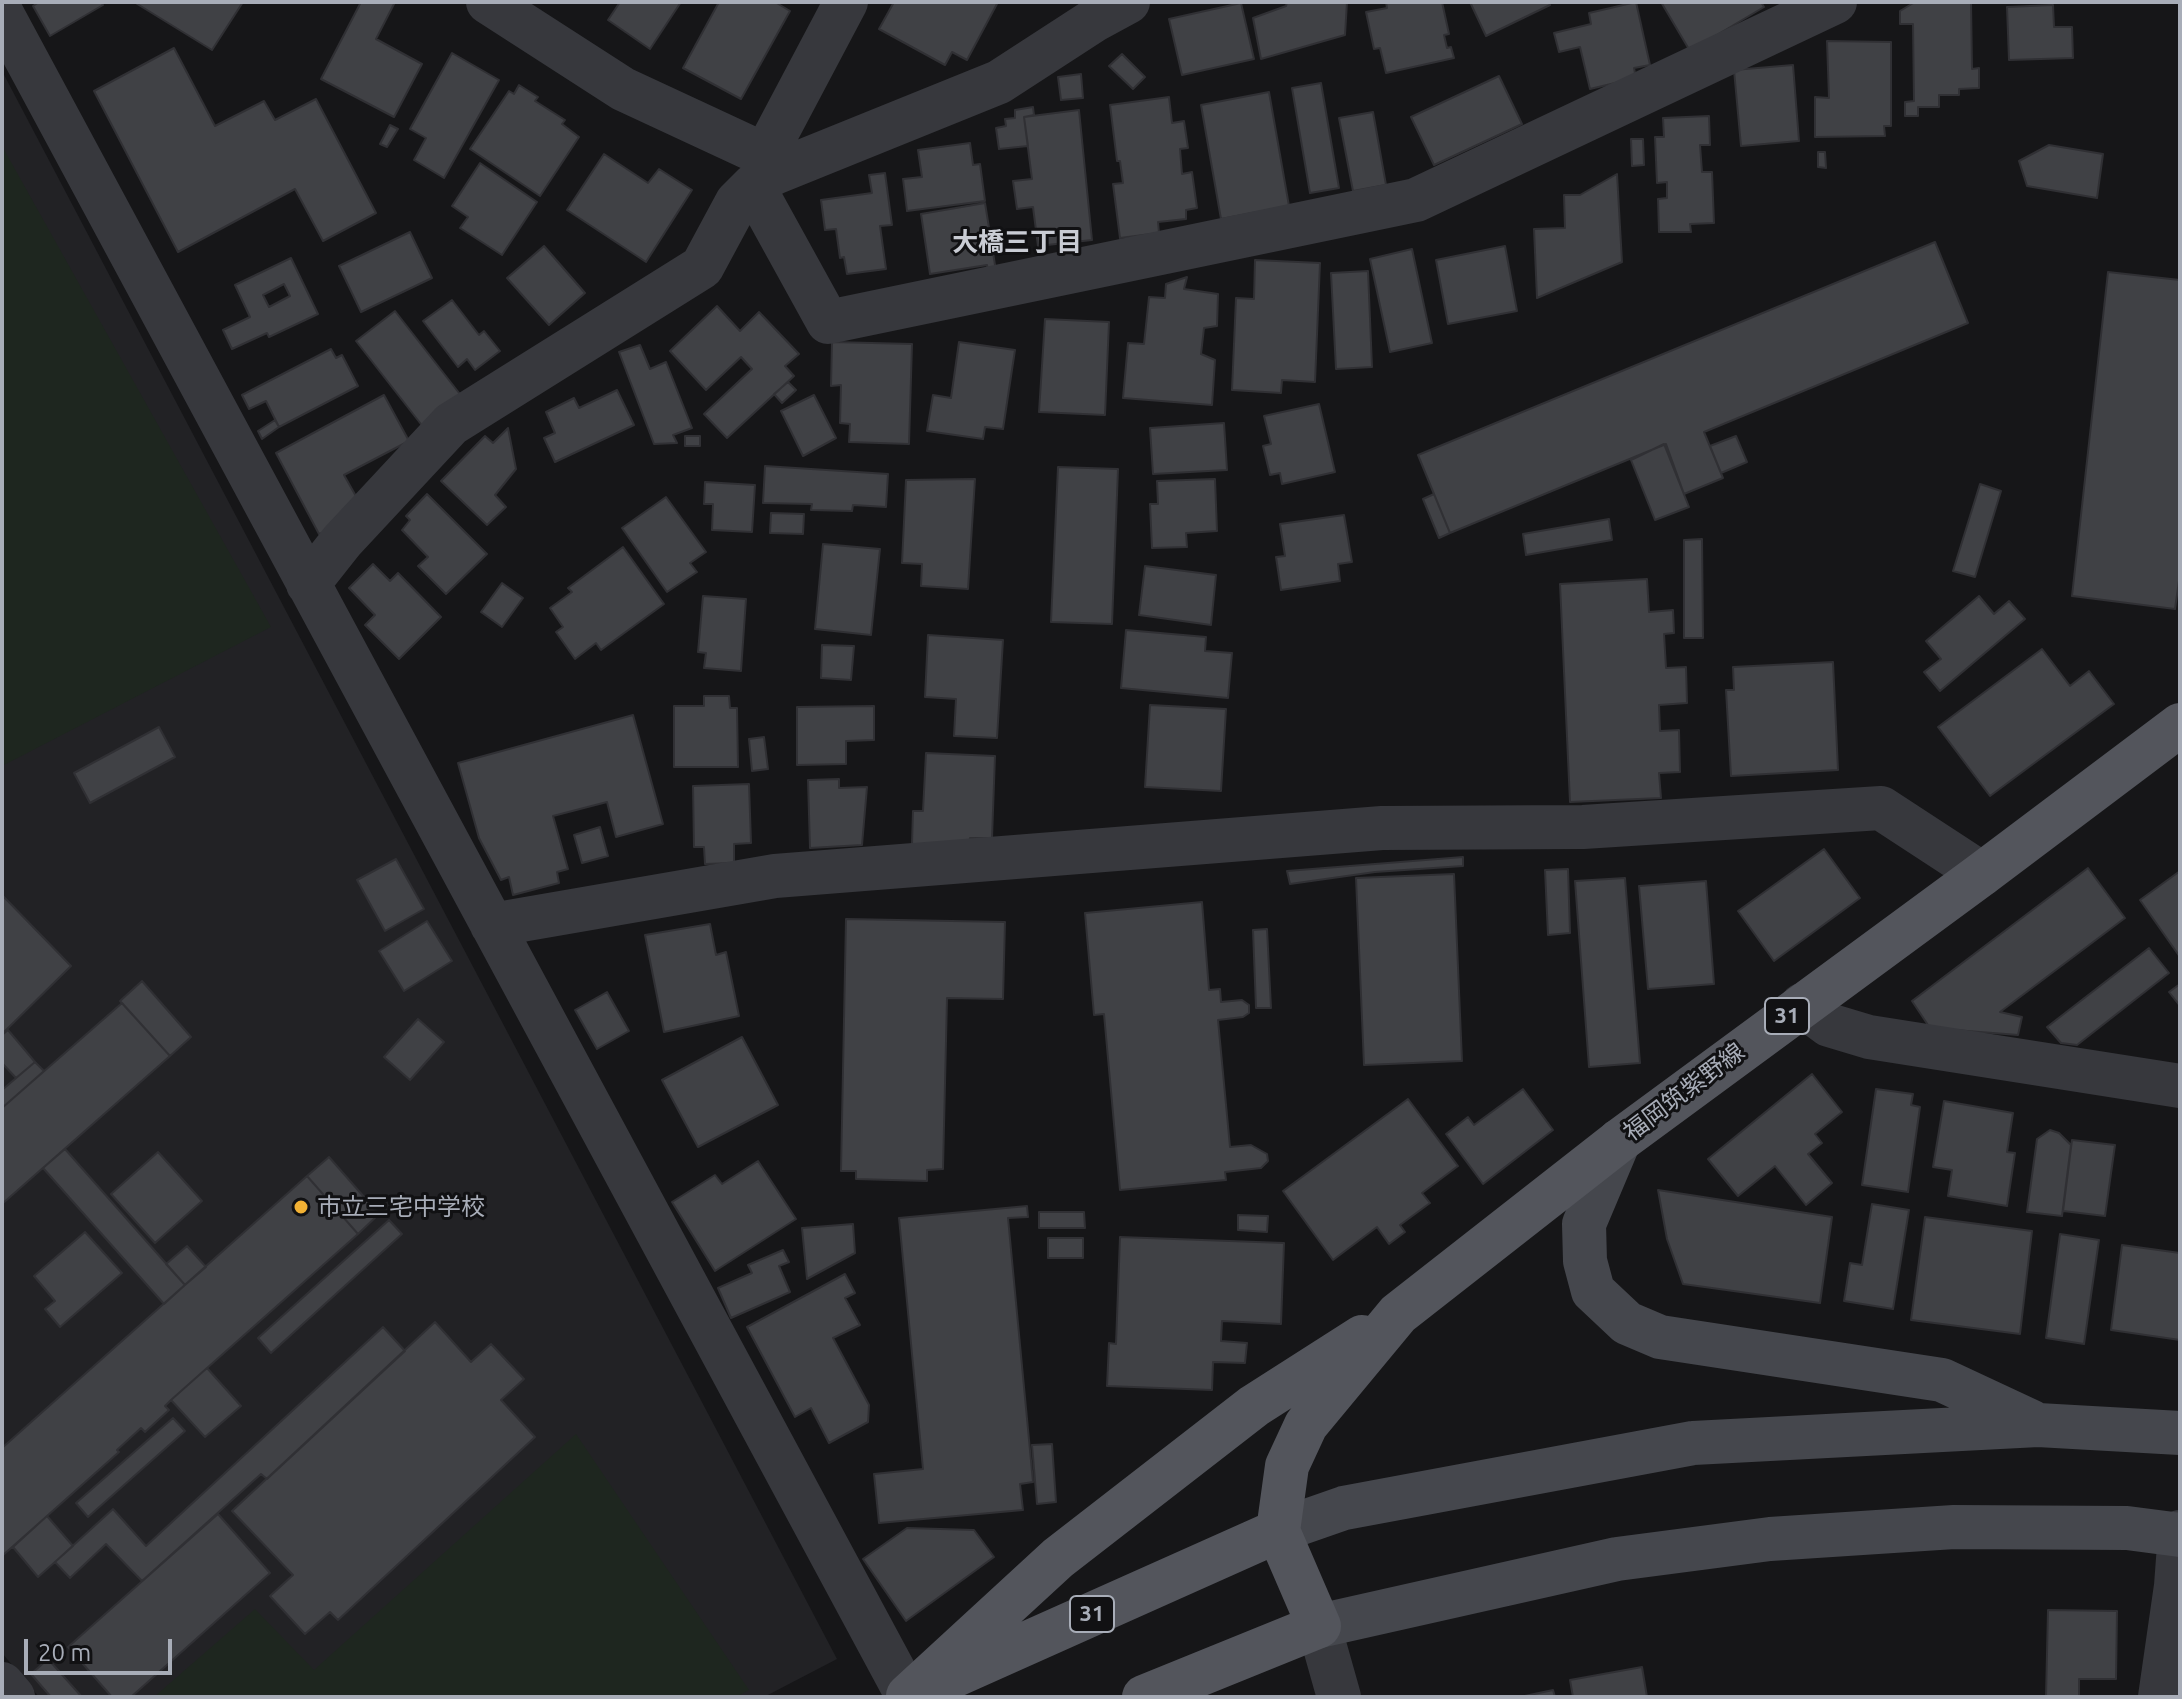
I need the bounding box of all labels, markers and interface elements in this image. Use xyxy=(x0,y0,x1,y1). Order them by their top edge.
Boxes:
district label: 大橋三丁目 xyxy=(952,226,1082,258)
road number: 31 xyxy=(1765,998,1809,1034)
street label: 福岡筑紫野線 xyxy=(1618,1037,1750,1147)
place label: 市立三宅中学校 xyxy=(317,1193,485,1221)
marker: 市立三宅中学校 xyxy=(292,1198,310,1216)
road number: 31 xyxy=(1070,1596,1114,1632)
scale bar xyxy=(28,1623,176,1673)
text: 20 m xyxy=(38,1639,91,1666)

